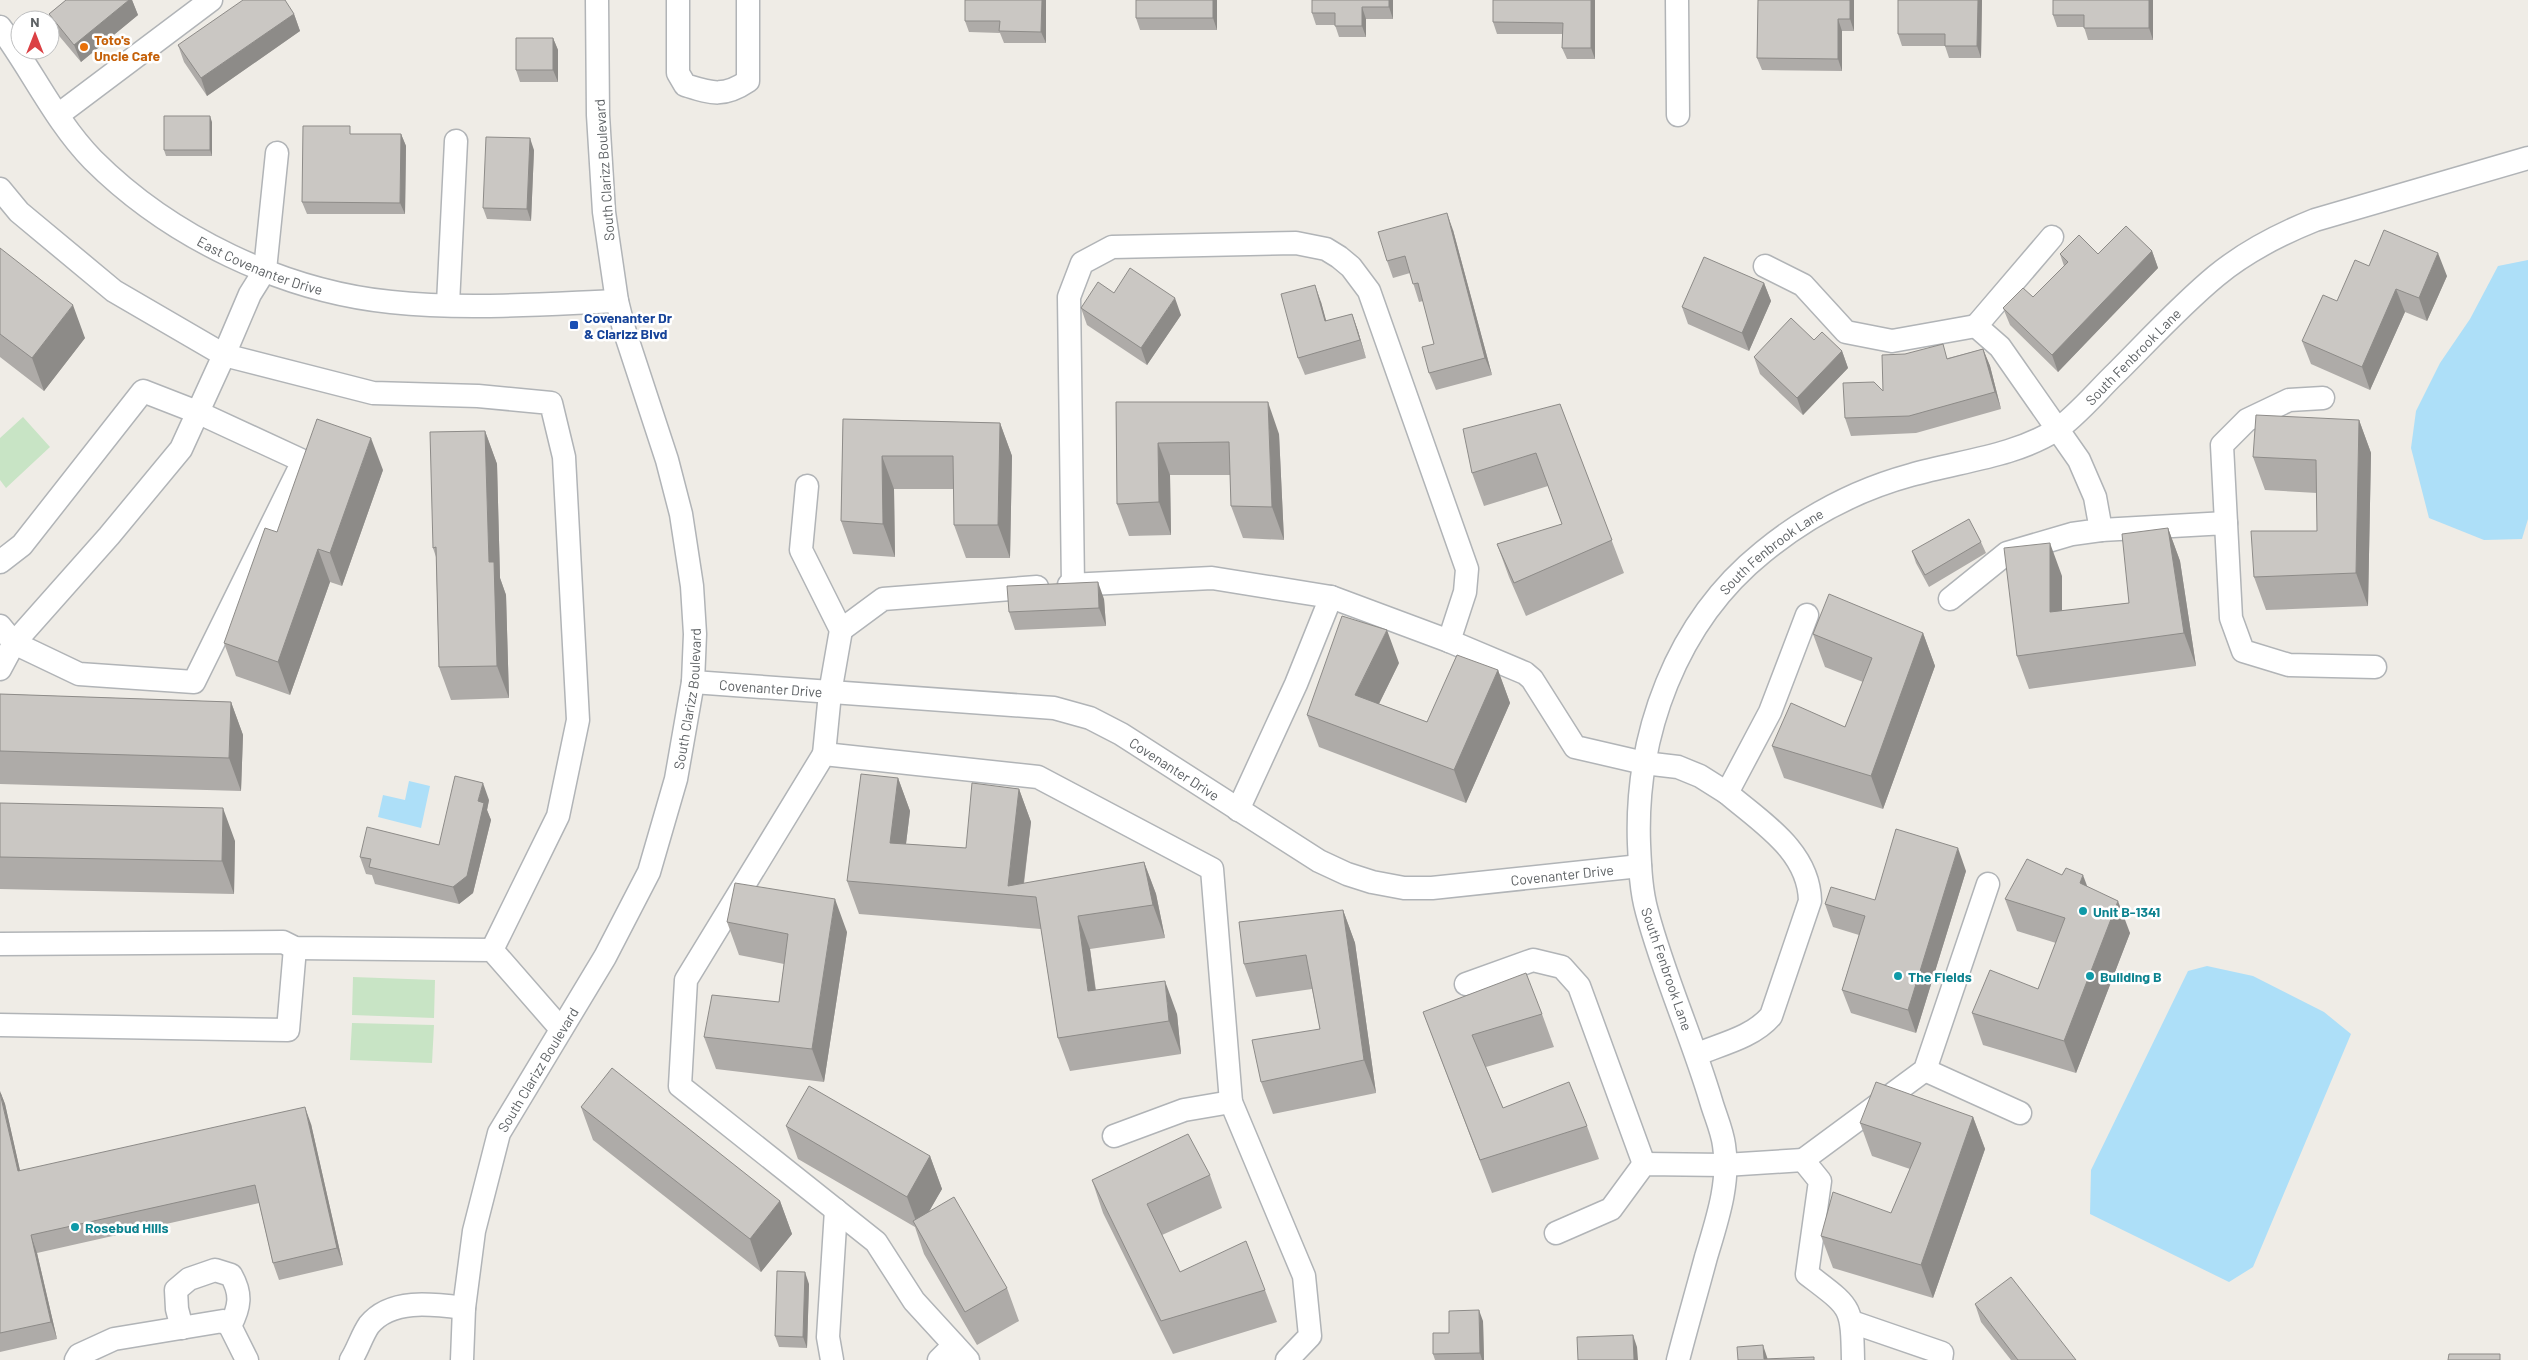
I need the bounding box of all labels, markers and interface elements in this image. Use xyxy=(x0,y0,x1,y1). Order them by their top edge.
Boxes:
north arrow xyxy=(10,10,60,60)
text: N xyxy=(30,13,40,30)
place label: Toto's Uncle Cafe xyxy=(94,31,160,64)
marker: Toto's Uncle Cafe xyxy=(78,41,90,53)
street label: South Clarizz Boulevard xyxy=(591,98,617,242)
street label: East Covenanter Drive xyxy=(195,232,325,298)
street label: South Fenbrook Lane xyxy=(2081,304,2184,408)
place label: Covenanter Dr & Clarizz Blvd xyxy=(584,309,673,342)
marker: Covenanter Dr & Clarizz Blvd xyxy=(568,319,580,331)
street label: South Fenbrook Lane xyxy=(1715,504,1826,598)
street label: South Clarizz Boulevard xyxy=(669,628,704,771)
street label: Covenanter Drive xyxy=(719,675,823,700)
street label: Covenanter Drive xyxy=(1127,733,1223,804)
street label: Covenanter Drive xyxy=(1510,860,1615,888)
place label: Unit B-1341 xyxy=(2093,903,2160,920)
street label: South Fenbrook Lane xyxy=(1638,905,1696,1033)
marker: Unit B-1341 xyxy=(2077,905,2089,917)
place label: The Fields xyxy=(1908,968,1972,985)
place label: Building B xyxy=(2100,968,2162,985)
marker: The Fields xyxy=(1892,970,1904,982)
marker: Building B xyxy=(2084,970,2096,982)
street label: South Clarizz Boulevard xyxy=(493,1004,581,1135)
place label: Rosebud Hills xyxy=(85,1219,168,1236)
marker: Rosebud Hills xyxy=(69,1221,81,1233)

